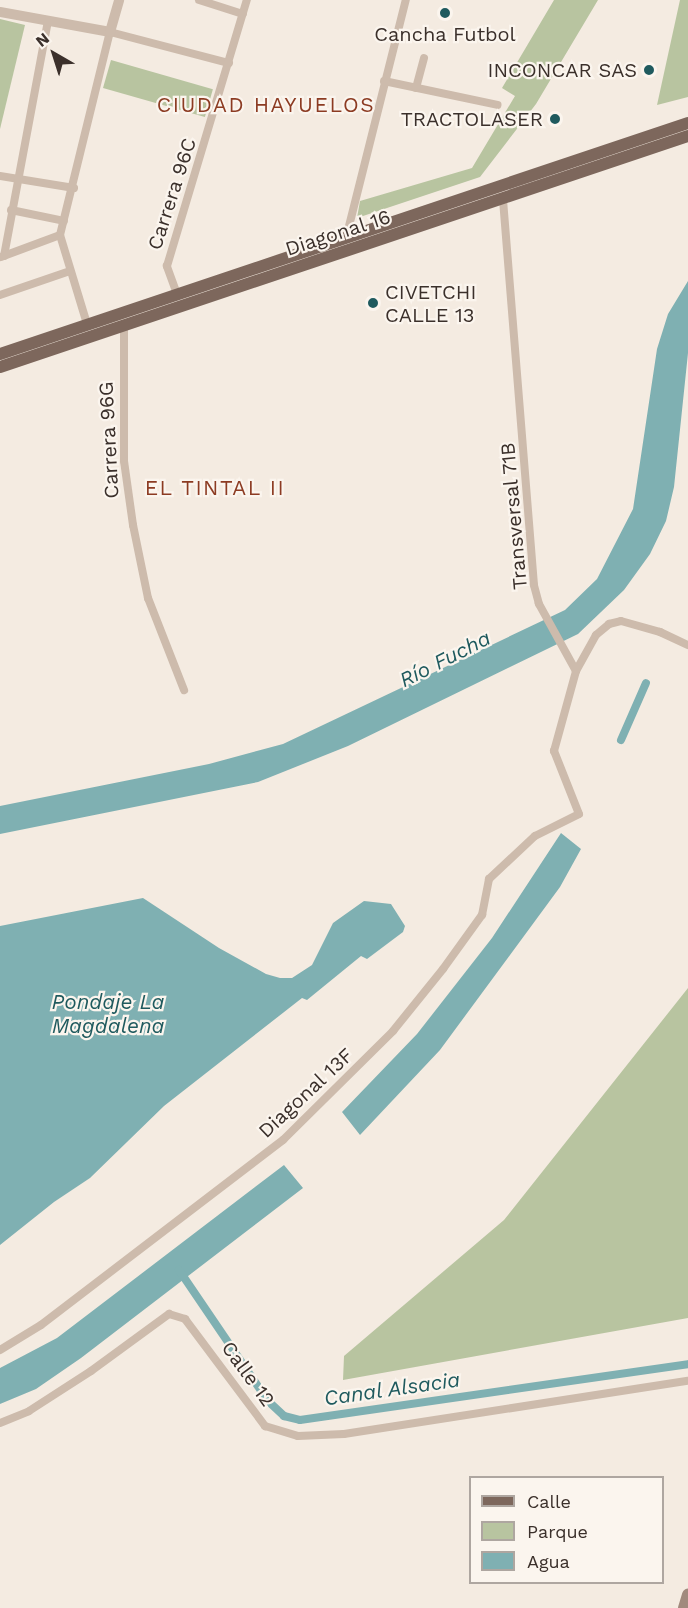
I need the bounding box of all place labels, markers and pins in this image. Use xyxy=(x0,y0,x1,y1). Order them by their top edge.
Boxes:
marker: Cancha Futbol xyxy=(438,6,452,20)
place label: Cancha Futbol xyxy=(374,22,516,46)
place label: INCONCAR SAS xyxy=(488,58,637,82)
marker: INCONCAR SAS xyxy=(642,63,656,77)
place label: TRACTOLASER xyxy=(401,107,543,131)
marker: TRACTOLASER xyxy=(548,112,562,126)
place label: CIVETCHI CALLE 13 xyxy=(385,280,476,327)
marker: CIVETCHI CALLE 13 xyxy=(366,296,380,310)

